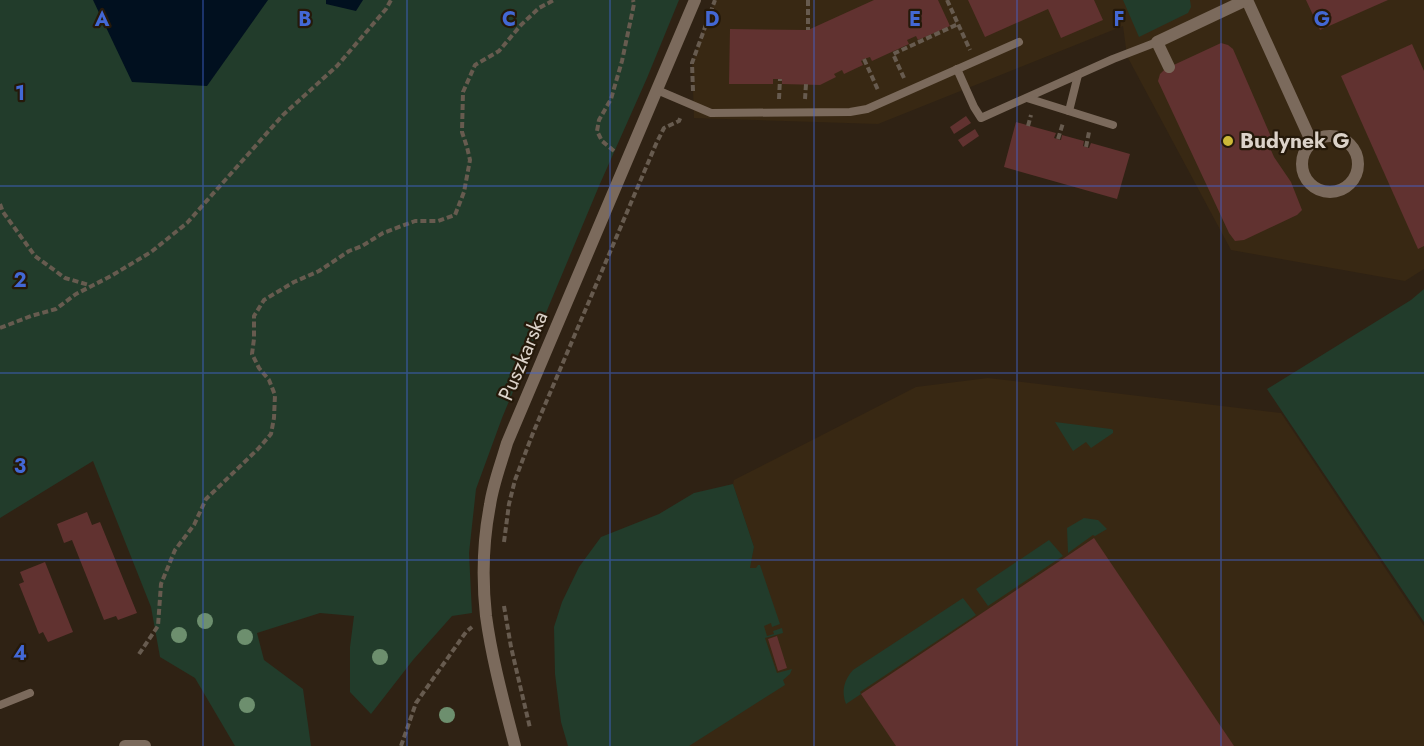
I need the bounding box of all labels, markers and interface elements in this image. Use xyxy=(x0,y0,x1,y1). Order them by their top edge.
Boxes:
text: A xyxy=(94,5,110,34)
text: B xyxy=(298,5,312,34)
text: C xyxy=(502,5,516,34)
text: D xyxy=(705,5,719,34)
text: E xyxy=(909,5,921,34)
text: F xyxy=(1113,5,1125,34)
text: G xyxy=(1314,5,1330,34)
text: 1 xyxy=(15,79,25,108)
place label: Budynek G xyxy=(1240,126,1350,156)
marker: Budynek G xyxy=(1221,134,1235,148)
text: 2 xyxy=(13,266,27,295)
street label: Puszkarska xyxy=(491,307,555,405)
text: 3 xyxy=(14,452,26,481)
text: 4 xyxy=(13,639,27,668)

